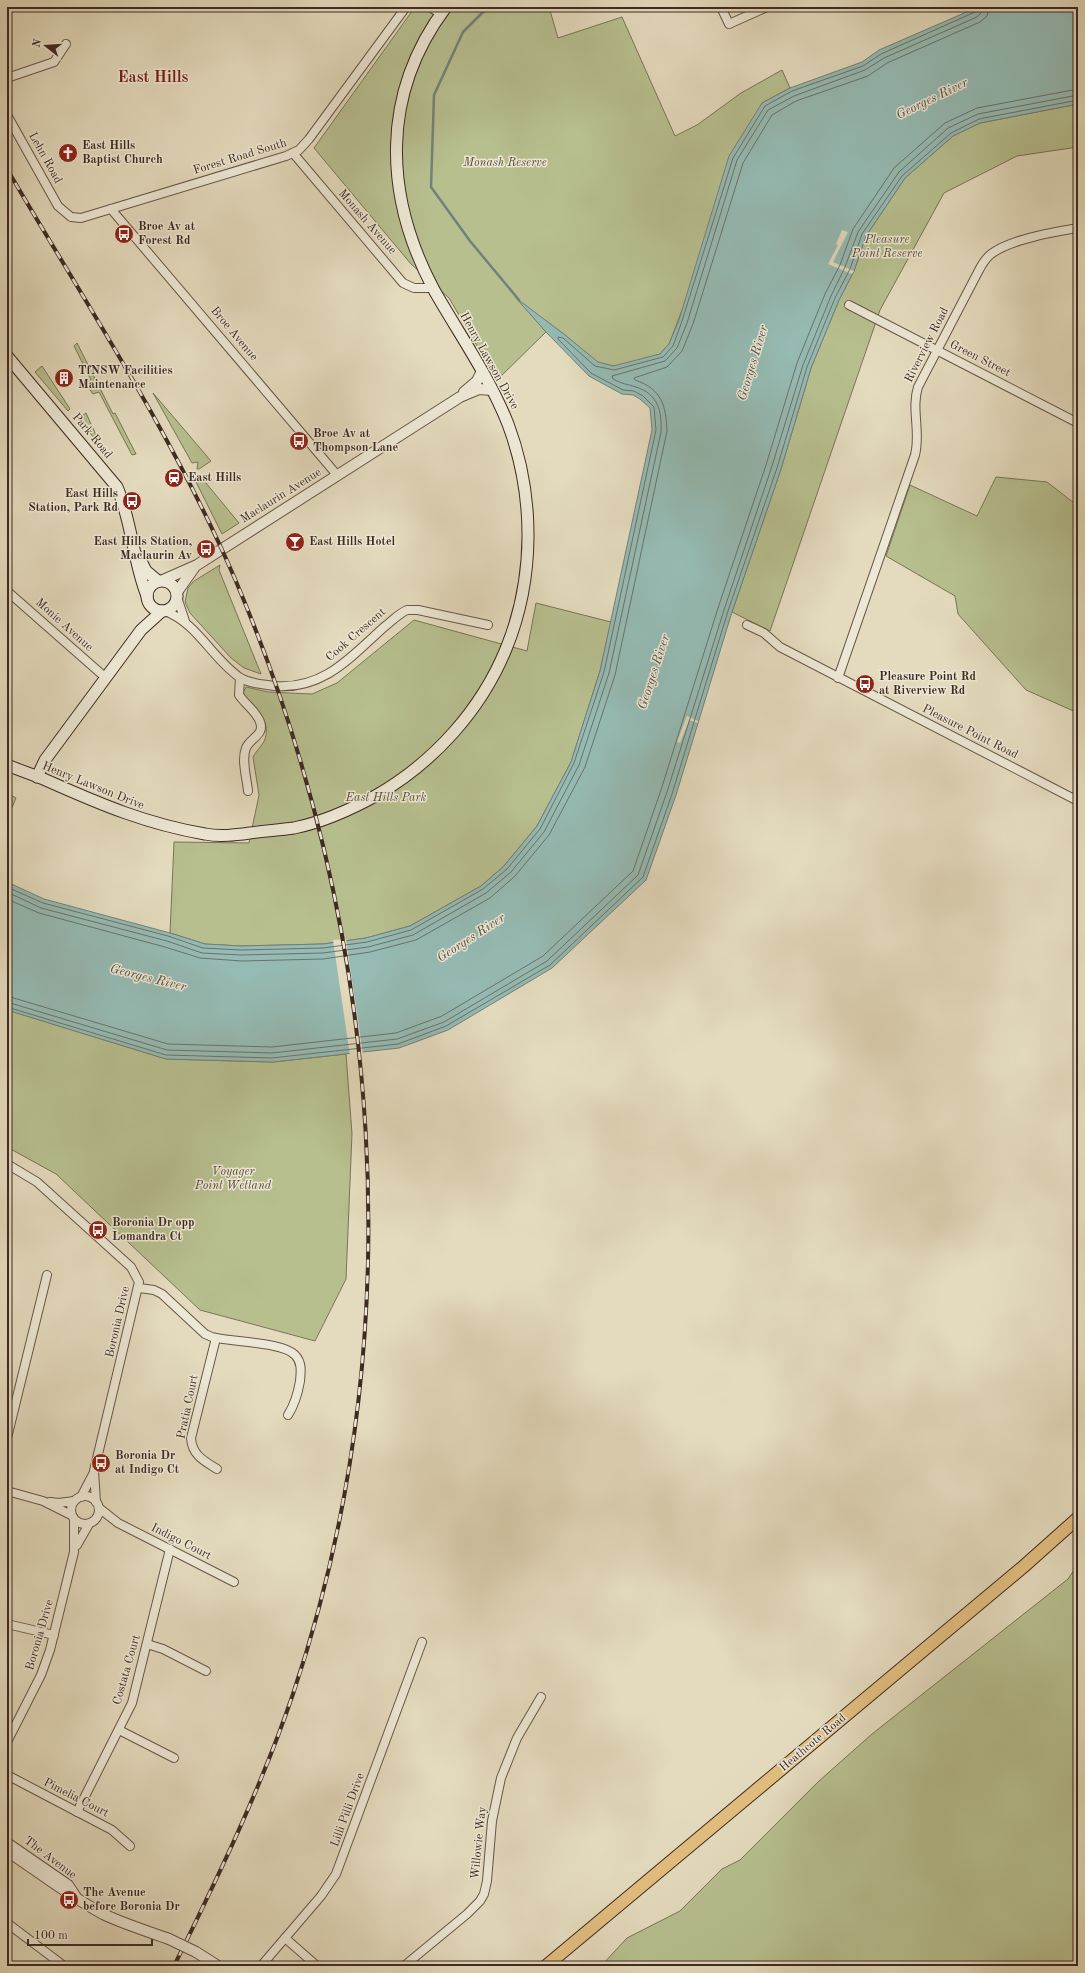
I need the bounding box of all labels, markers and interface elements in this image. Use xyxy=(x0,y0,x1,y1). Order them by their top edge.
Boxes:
north arrow xyxy=(26,26,66,66)
text: N xyxy=(31,37,45,49)
district label: East Hills xyxy=(117,70,189,86)
water label: Georges River xyxy=(894,76,970,122)
street label: Lehn Road xyxy=(26,130,64,186)
street label: Forest Road South xyxy=(192,137,289,177)
place label: East Hills Baptist Church xyxy=(82,140,163,166)
church icon: East Hills Baptist Church xyxy=(57,142,79,164)
park label: Monash Reserve xyxy=(462,157,547,169)
street label: Monash Avenue xyxy=(336,187,399,257)
place label: Broe Av at Forest Rd xyxy=(138,221,196,247)
bus stop icon: Broe Av at Forest Rd xyxy=(113,223,135,245)
park label: Pleasure Point Reserve xyxy=(851,234,922,260)
street label: Broe Avenue xyxy=(208,305,260,364)
street label: Riverview Road xyxy=(903,305,951,385)
street label: Henry Lawson Drive xyxy=(457,310,521,412)
water label: Georges River xyxy=(735,323,771,402)
street label: Green Street xyxy=(948,339,1012,379)
place label: TfNSW Facilities Maintenance xyxy=(78,365,173,391)
building icon: TfNSW Facilities Maintenance xyxy=(53,367,75,389)
street label: Park Road xyxy=(70,411,114,461)
place label: Broe Av at Thompson Lane xyxy=(313,428,399,454)
bus stop icon: Broe Av at Thompson Lane xyxy=(288,430,310,452)
street label: Maclaurin Avenue xyxy=(238,466,324,526)
station icon: East Hills xyxy=(163,467,185,489)
place label: East Hills xyxy=(188,472,241,484)
place label: East Hills Station, Park Rd xyxy=(28,488,119,514)
bus stop icon: East Hills Station, Park Rd xyxy=(121,490,143,512)
bar icon: East Hills Hotel xyxy=(284,531,306,553)
place label: East Hills Station, Maclaurin Av xyxy=(93,536,192,562)
place label: East Hills Hotel xyxy=(309,536,396,548)
bus stop icon: East Hills Station, Maclaurin Av xyxy=(195,538,217,560)
street label: Monie Avenue xyxy=(33,596,95,654)
street label: Cook Crescent xyxy=(324,606,388,664)
water label: Georges River xyxy=(636,633,672,711)
place label: Pleasure Point Rd at Riverview Rd xyxy=(879,671,976,697)
bus stop icon: Pleasure Point Rd at Riverview Rd xyxy=(854,673,876,695)
street label: Pleasure Point Road xyxy=(920,703,1020,761)
street label: Henry Lawson Drive xyxy=(40,760,146,812)
park label: East Hills Park xyxy=(345,792,427,804)
water label: Georges River xyxy=(435,911,508,965)
water label: Georges River xyxy=(109,962,188,994)
park label: Voyager Point Wetland xyxy=(194,1166,272,1192)
place label: Boronia Dr opp Lomandra Ct xyxy=(112,1217,195,1243)
bus stop icon: Boronia Dr opp Lomandra Ct xyxy=(87,1219,109,1241)
street label: Boronia Drive xyxy=(104,1285,132,1359)
street label: Pratia Court xyxy=(175,1374,201,1440)
place label: Boronia Dr at Indigo Ct xyxy=(115,1450,180,1476)
bus stop icon: Boronia Dr at Indigo Ct xyxy=(90,1452,112,1474)
street label: Indigo Court xyxy=(149,1522,213,1562)
street label: Boronia Drive xyxy=(24,1598,56,1672)
street label: Costata Court xyxy=(111,1634,143,1706)
street label: Heathcote Road xyxy=(777,1712,849,1774)
street label: Lilli Pilli Drive xyxy=(329,1771,367,1849)
street label: Pimelia Court xyxy=(41,1776,111,1820)
street label: Willowie Way xyxy=(469,1805,489,1880)
street label: The Avenue xyxy=(22,1835,79,1882)
place label: The Avenue before Boronia Dr xyxy=(83,1887,180,1913)
bus stop icon: The Avenue before Boronia Dr xyxy=(58,1889,80,1911)
scale bar xyxy=(28,1921,152,1947)
text: 100 m xyxy=(34,1930,68,1942)

